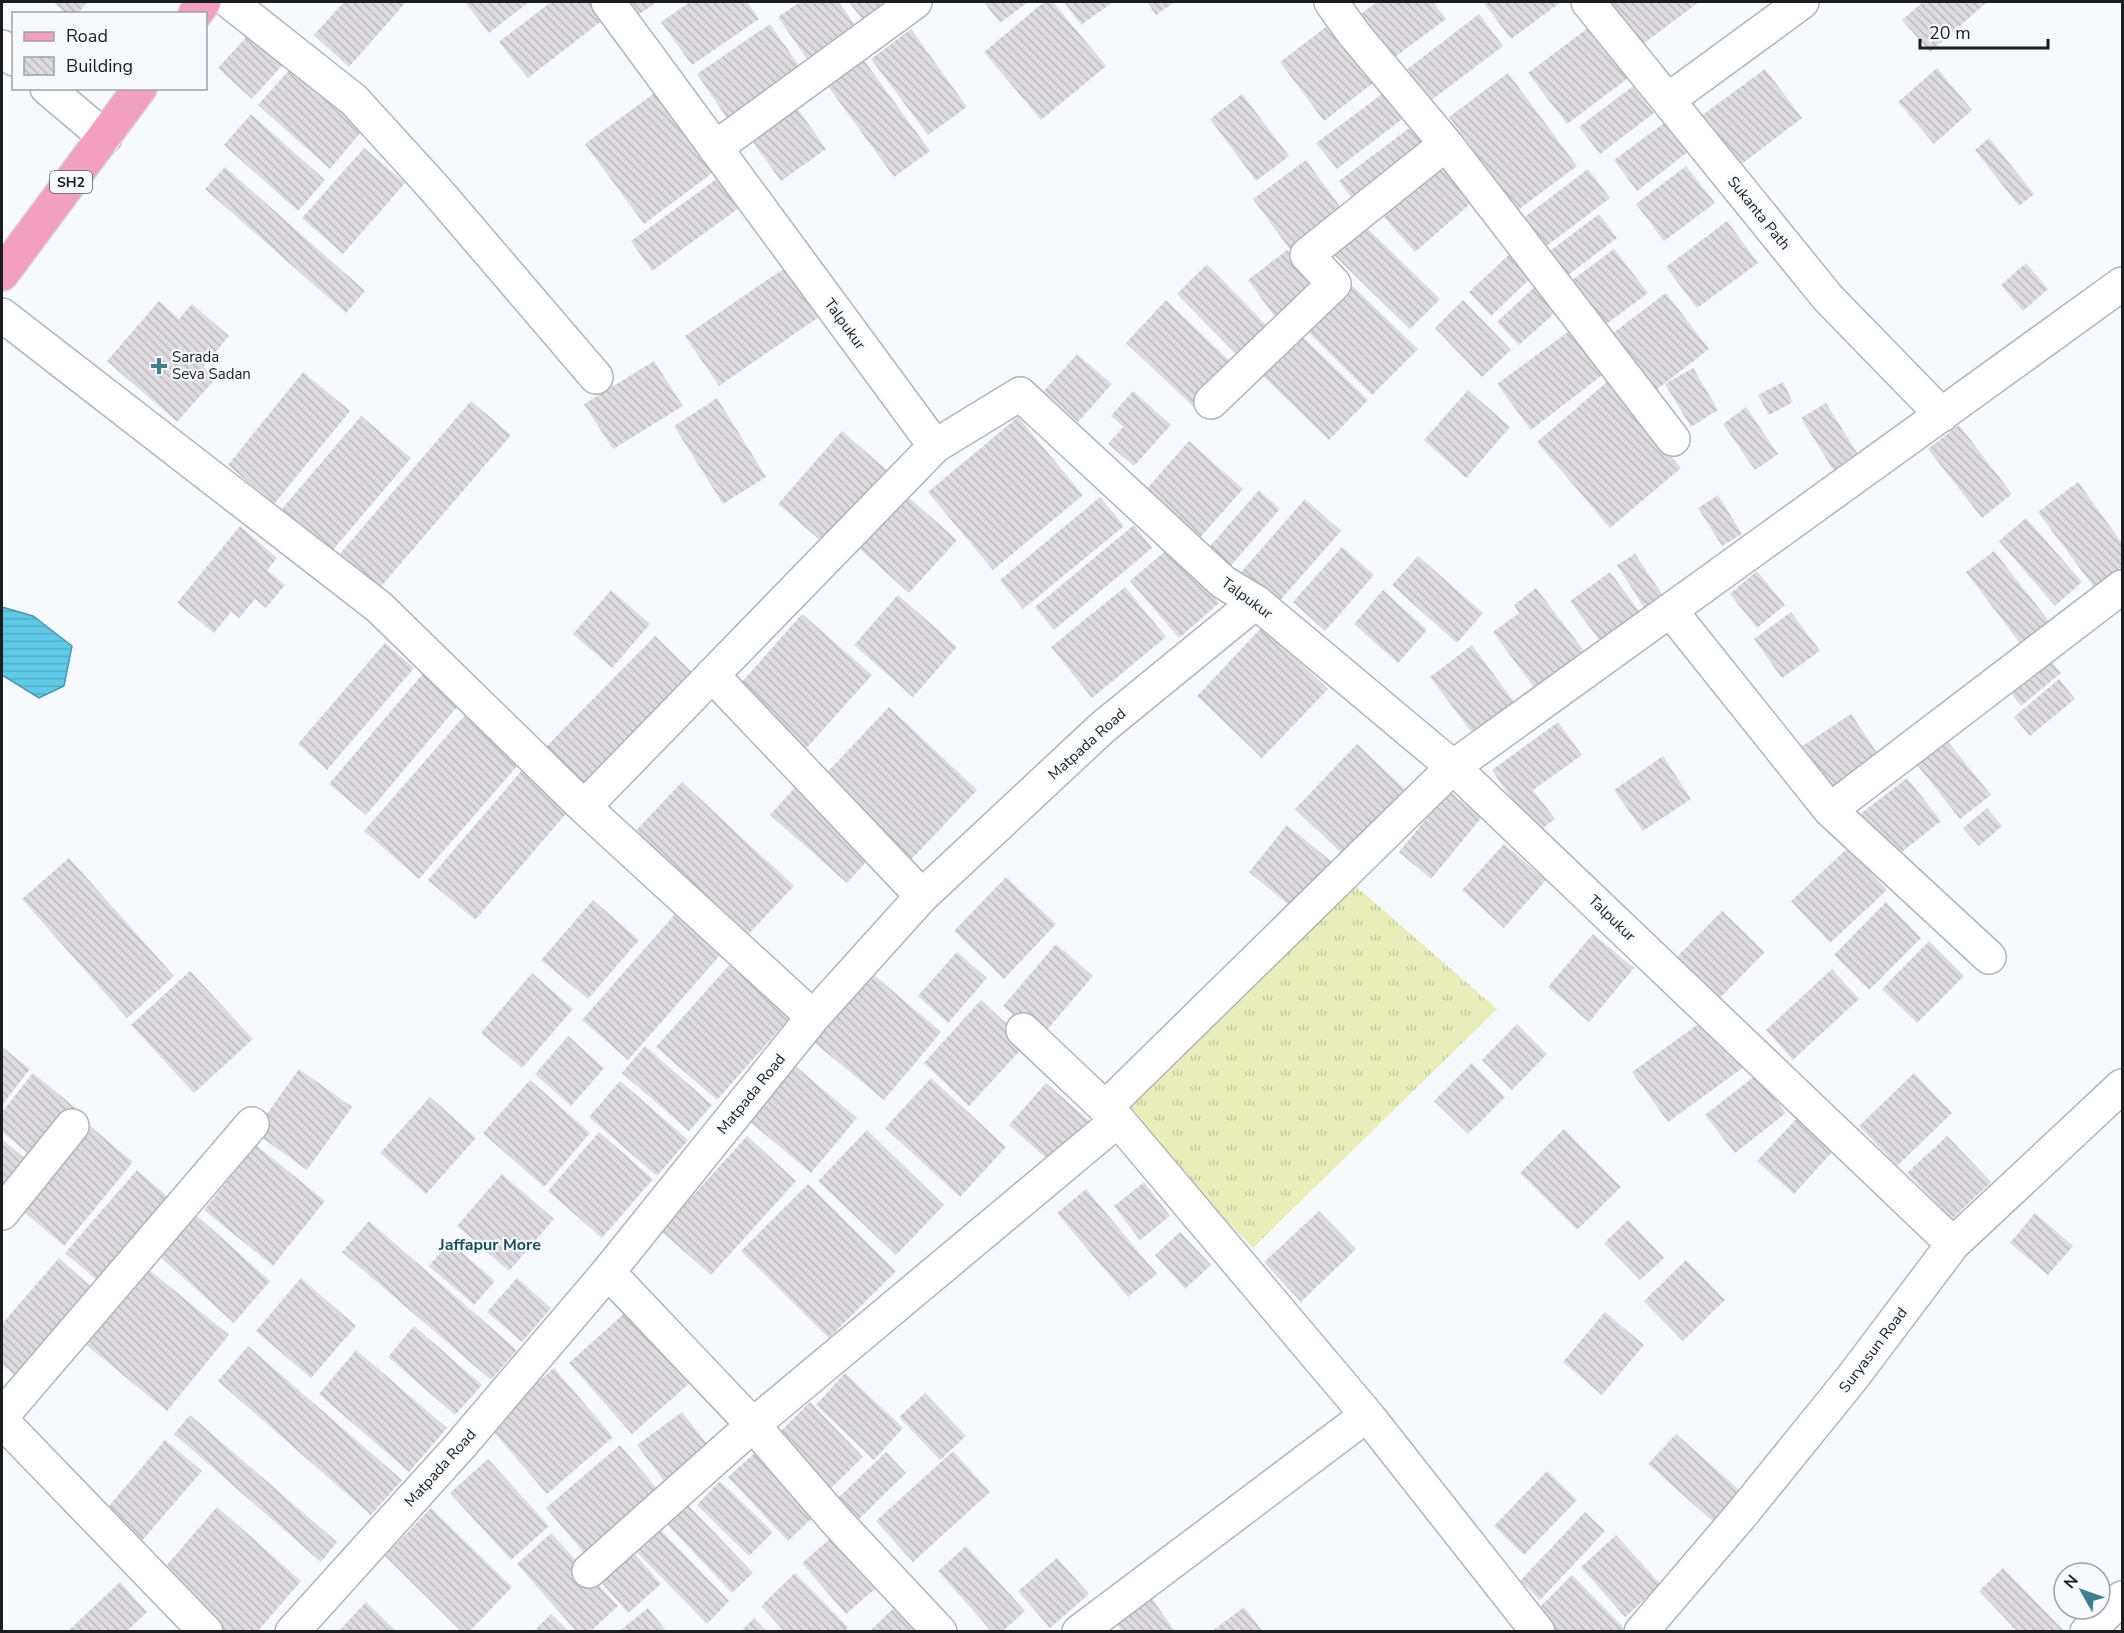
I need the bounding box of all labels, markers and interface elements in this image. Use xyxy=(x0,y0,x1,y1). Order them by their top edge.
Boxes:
legend xyxy=(12,12,207,90)
scale bar xyxy=(1920,12,2048,50)
text: 20 m xyxy=(1929,21,1971,45)
text: Road xyxy=(66,24,108,48)
text: Building xyxy=(66,54,133,78)
road number: SH2 xyxy=(50,171,92,193)
street label: Sukanta Path xyxy=(1723,172,1795,254)
street label: Talpukur xyxy=(820,294,871,354)
place label: Sarada Seva Sadan xyxy=(172,347,251,384)
marker: Sarada Seva Sadan xyxy=(150,357,168,375)
street label: Talpukur xyxy=(1217,573,1277,624)
street label: Matpada Road xyxy=(1044,704,1130,784)
street label: Talpukur xyxy=(1584,890,1641,946)
street label: Matpada Road xyxy=(712,1050,790,1138)
district label: Jaffapur More xyxy=(438,1234,541,1256)
street label: Suryasun Road xyxy=(1834,1303,1912,1397)
street label: Matpada Road xyxy=(400,1425,480,1511)
north arrow xyxy=(2052,1561,2112,1621)
text: N xyxy=(2059,1570,2084,1594)

